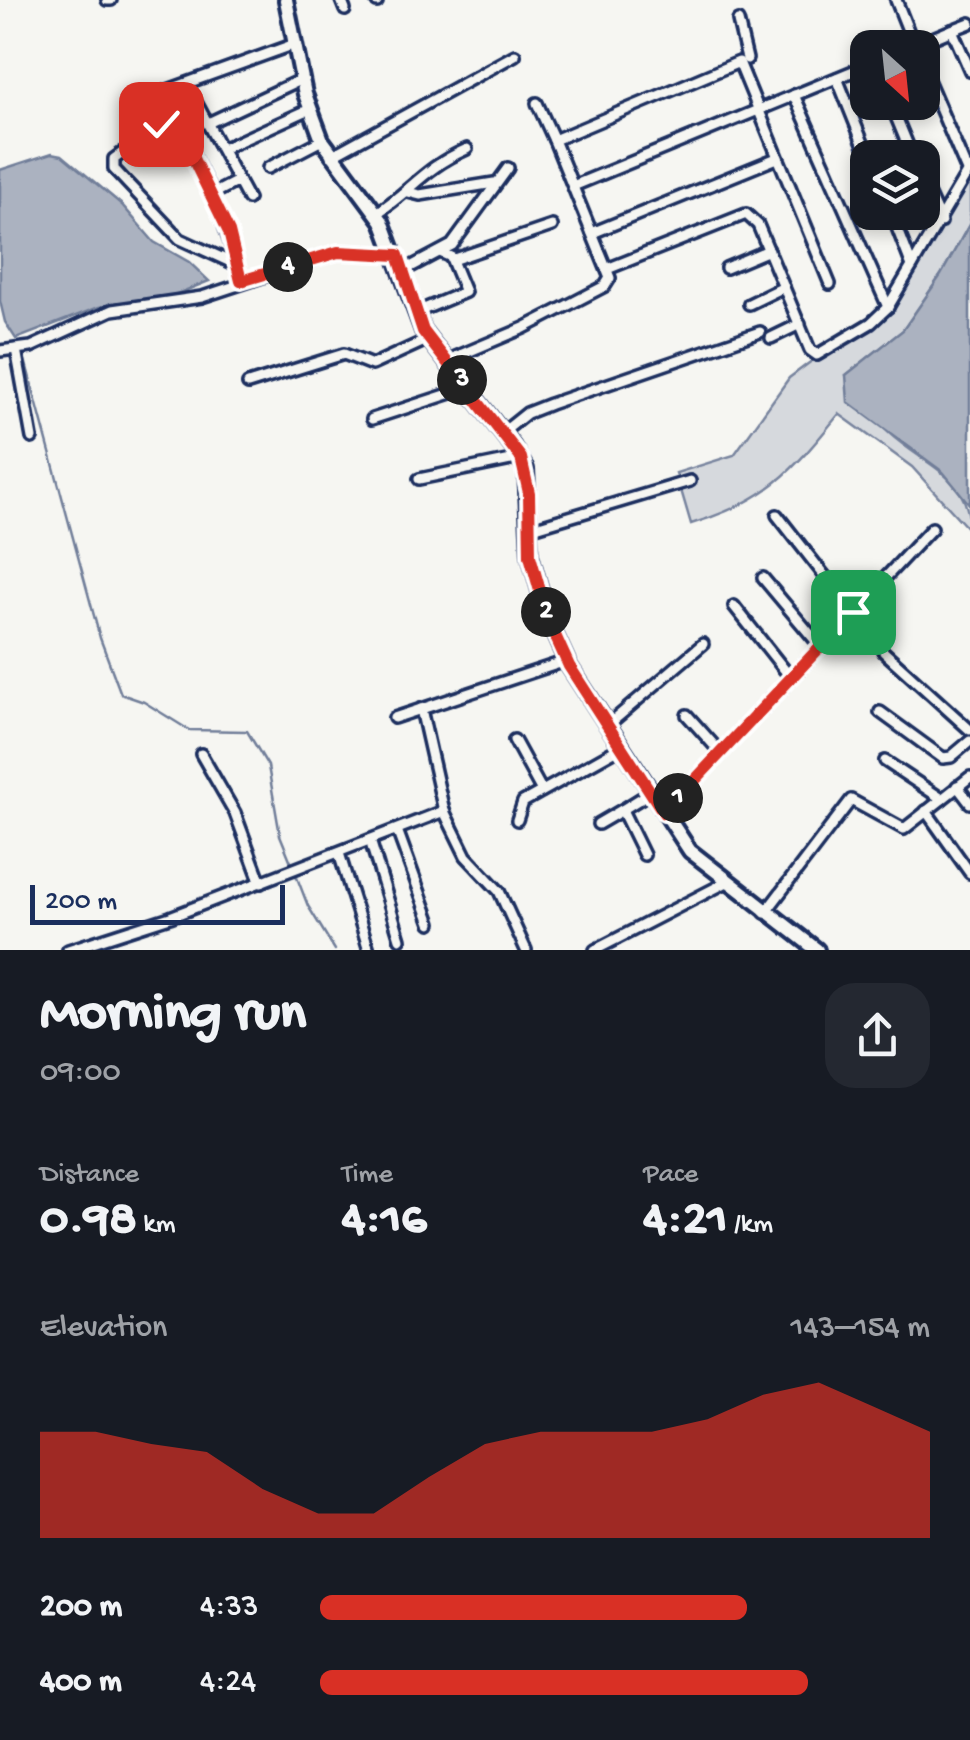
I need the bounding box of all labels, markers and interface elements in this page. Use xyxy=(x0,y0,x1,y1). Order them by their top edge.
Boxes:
north arrow xyxy=(850,30,940,120)
map controls xyxy=(850,30,940,230)
pin xyxy=(119,82,204,167)
icon: check xyxy=(134,97,189,152)
button: layers xyxy=(850,140,940,230)
pin: 4 xyxy=(263,242,313,292)
text: 4 xyxy=(281,250,295,283)
pin: 3 xyxy=(437,355,487,405)
text: 3 xyxy=(455,363,469,396)
pin xyxy=(811,570,896,655)
icon: arrive xyxy=(826,585,881,640)
pin: 2 xyxy=(521,587,571,637)
text: 2 xyxy=(539,595,553,628)
pin: 1 xyxy=(653,773,703,823)
text: 1 xyxy=(672,781,684,814)
scale bar xyxy=(30,880,285,924)
text: 200 m xyxy=(45,886,117,919)
button: share xyxy=(825,983,930,1088)
text: Morning run xyxy=(40,984,306,1048)
text: 09:00 xyxy=(40,1054,121,1092)
text: Distance xyxy=(40,1159,139,1192)
text: Time xyxy=(342,1159,393,1192)
text: Pace xyxy=(643,1159,698,1192)
text: 0.98 xyxy=(40,1192,137,1251)
text: 4:16 xyxy=(342,1192,427,1251)
text: 4:21 xyxy=(643,1192,727,1251)
text: km xyxy=(137,1209,176,1242)
text: /km xyxy=(727,1209,773,1242)
text: Elevation xyxy=(40,1310,167,1348)
text: 143–154 m xyxy=(791,1310,930,1348)
text: 200 m xyxy=(40,1589,122,1627)
text: 4:33 xyxy=(200,1589,258,1627)
text: 400 m xyxy=(40,1664,122,1702)
text: 4:24 xyxy=(200,1664,256,1702)

